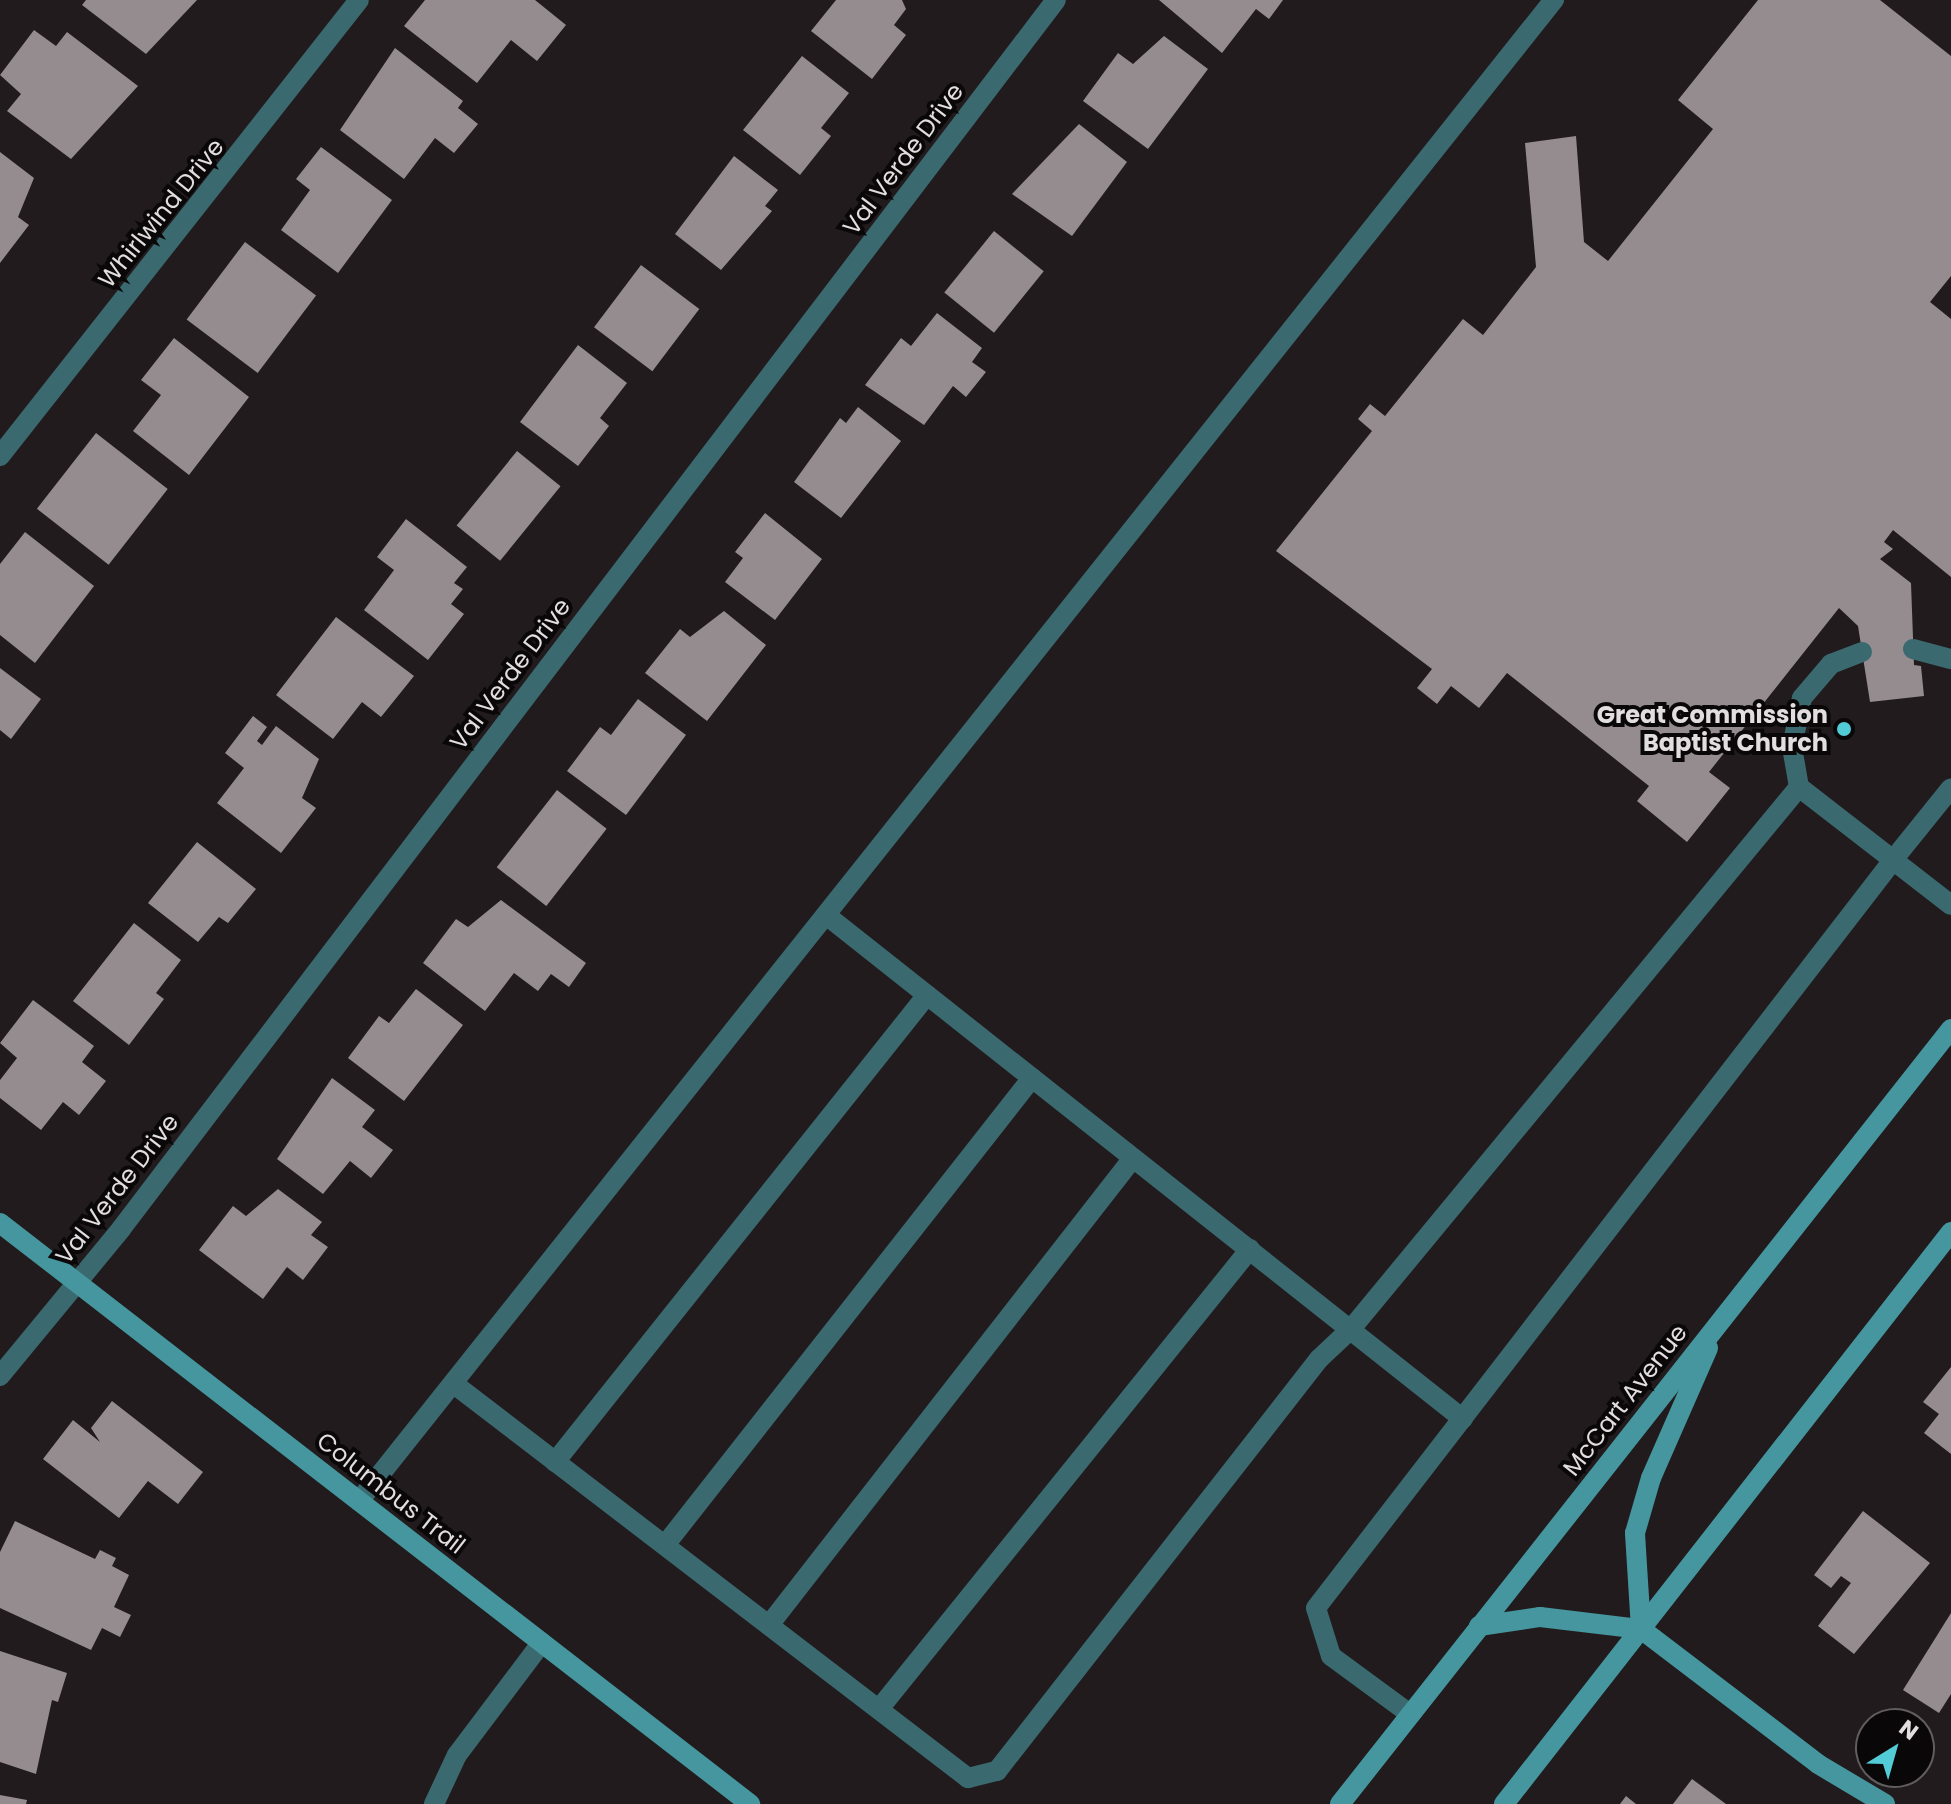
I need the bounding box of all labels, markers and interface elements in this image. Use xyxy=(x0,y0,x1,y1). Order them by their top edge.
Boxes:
street label: Val Verde Drive xyxy=(837,77,969,241)
street label: Whirlwind Drive xyxy=(92,133,230,293)
street label: Val Verde Drive xyxy=(444,592,576,756)
place label: Great Commission Baptist Church xyxy=(1597,701,1828,757)
marker: Great Commission Baptist Church xyxy=(1835,720,1853,738)
street label: Val Verde Drive xyxy=(49,1108,185,1270)
street label: McCart Avenue xyxy=(1557,1319,1693,1481)
street label: Columbus Trail xyxy=(311,1426,471,1560)
north arrow xyxy=(1855,1708,1935,1788)
text: N xyxy=(1893,1713,1924,1747)

